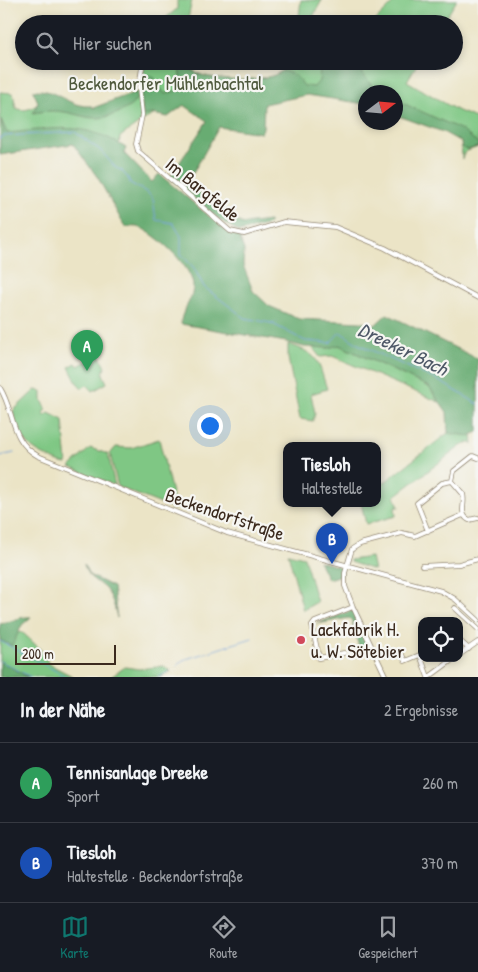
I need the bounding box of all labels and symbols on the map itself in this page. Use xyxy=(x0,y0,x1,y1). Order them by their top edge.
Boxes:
park label: Beckendorfer Mühlenbachtal xyxy=(69,70,264,96)
north arrow xyxy=(358,85,403,130)
street label: Im Bargfelde xyxy=(160,151,246,227)
water label: Dreeker Bach xyxy=(354,315,454,382)
pin: A xyxy=(71,330,103,371)
your location xyxy=(197,413,223,439)
street label: Beckendorfstraße xyxy=(162,482,288,547)
pin: B xyxy=(316,523,348,564)
place label: Lackfabrik H. u. W. Sötebier xyxy=(311,616,405,664)
marker: Lackfabrik H. u. W. Sötebier xyxy=(295,634,307,646)
scale bar xyxy=(15,642,116,665)

